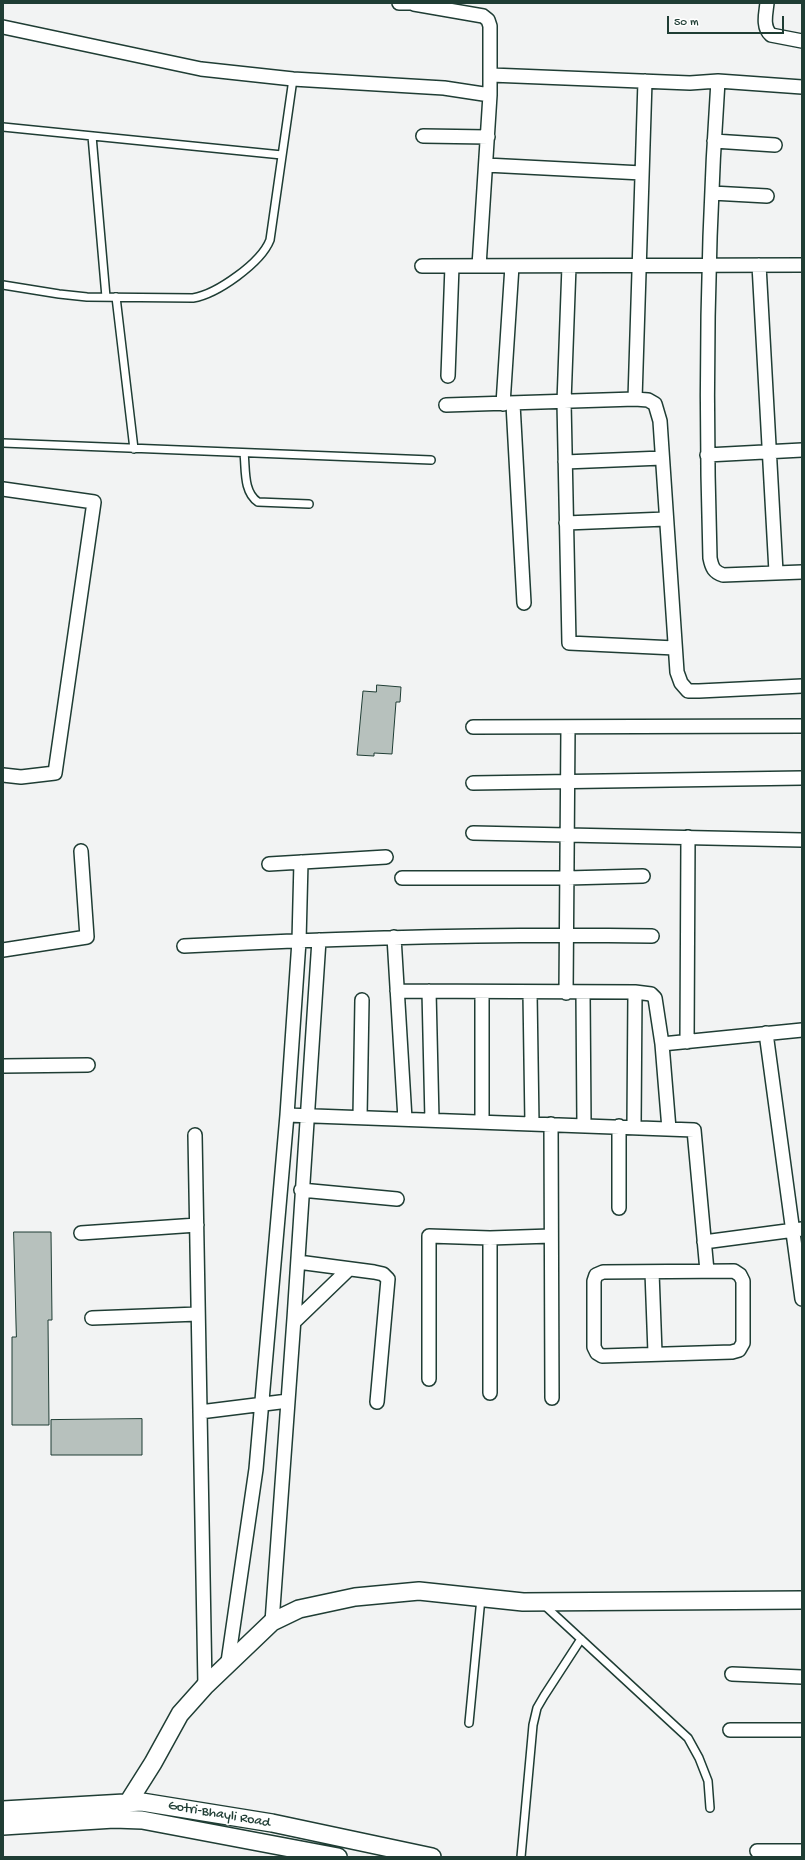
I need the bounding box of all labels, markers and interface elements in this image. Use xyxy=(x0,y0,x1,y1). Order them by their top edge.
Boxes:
scale bar xyxy=(669,8,786,34)
text: 50 m xyxy=(674,16,699,30)
street label: Gotri-Bhayli Road xyxy=(167,1798,271,1832)

